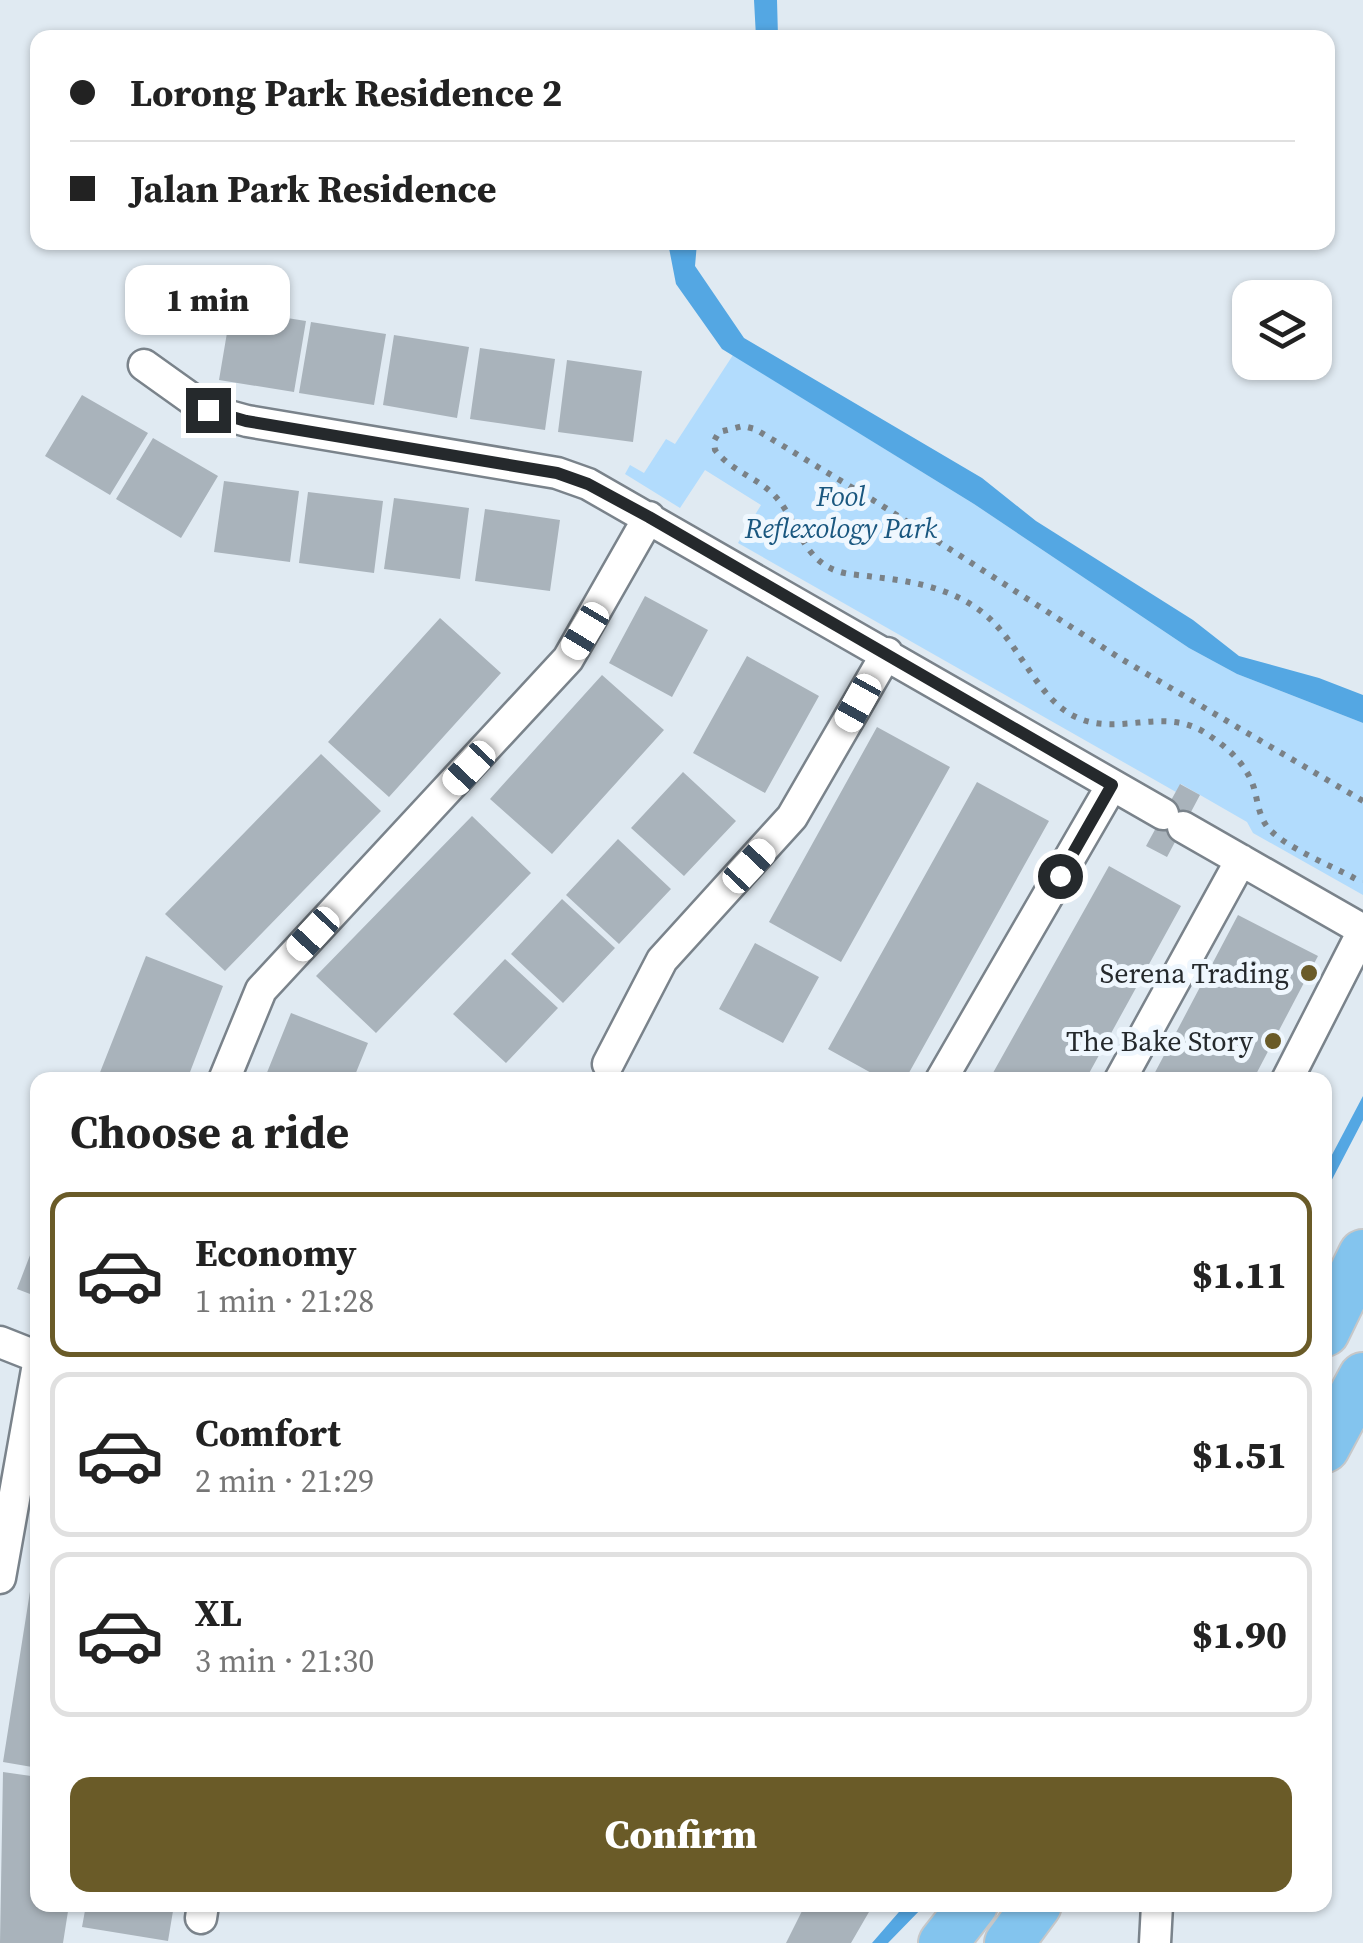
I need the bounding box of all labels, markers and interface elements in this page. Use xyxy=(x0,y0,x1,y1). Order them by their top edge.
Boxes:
text: Lorong Park Residence 2 xyxy=(130,67,562,119)
text: Jalan Park Residence xyxy=(130,163,497,215)
callout: 1 min xyxy=(126,265,290,335)
text: 1 min xyxy=(166,278,249,322)
map controls xyxy=(1232,280,1332,380)
button: layers xyxy=(1232,280,1332,380)
route end xyxy=(186,388,231,433)
park label: Fool Reflexology Park xyxy=(744,477,938,547)
car xyxy=(557,598,613,664)
car xyxy=(830,669,886,737)
car xyxy=(438,736,500,800)
car xyxy=(718,834,780,898)
route start xyxy=(1038,854,1083,899)
car xyxy=(282,902,344,966)
place label: Serena Trading xyxy=(1100,954,1289,992)
marker: Serena Trading xyxy=(1298,962,1320,984)
place label: The Bake Story xyxy=(1066,1022,1254,1060)
marker: The Bake Story xyxy=(1262,1030,1284,1052)
text: Choose a ride xyxy=(70,1101,349,1163)
text: Economy xyxy=(195,1227,357,1279)
icon: car xyxy=(75,1230,165,1320)
text: $1.11 xyxy=(1192,1249,1287,1301)
text: 1 min · 21:28 xyxy=(195,1279,374,1323)
text: Comfort xyxy=(195,1407,341,1459)
icon: car xyxy=(75,1410,165,1500)
text: $1.51 xyxy=(1192,1429,1287,1481)
text: 2 min · 21:29 xyxy=(195,1459,374,1503)
text: XL xyxy=(195,1587,242,1639)
icon: car xyxy=(75,1590,165,1680)
text: $1.90 xyxy=(1192,1609,1287,1661)
text: 3 min · 21:30 xyxy=(195,1639,374,1683)
button: Confirm xyxy=(70,1777,1292,1892)

